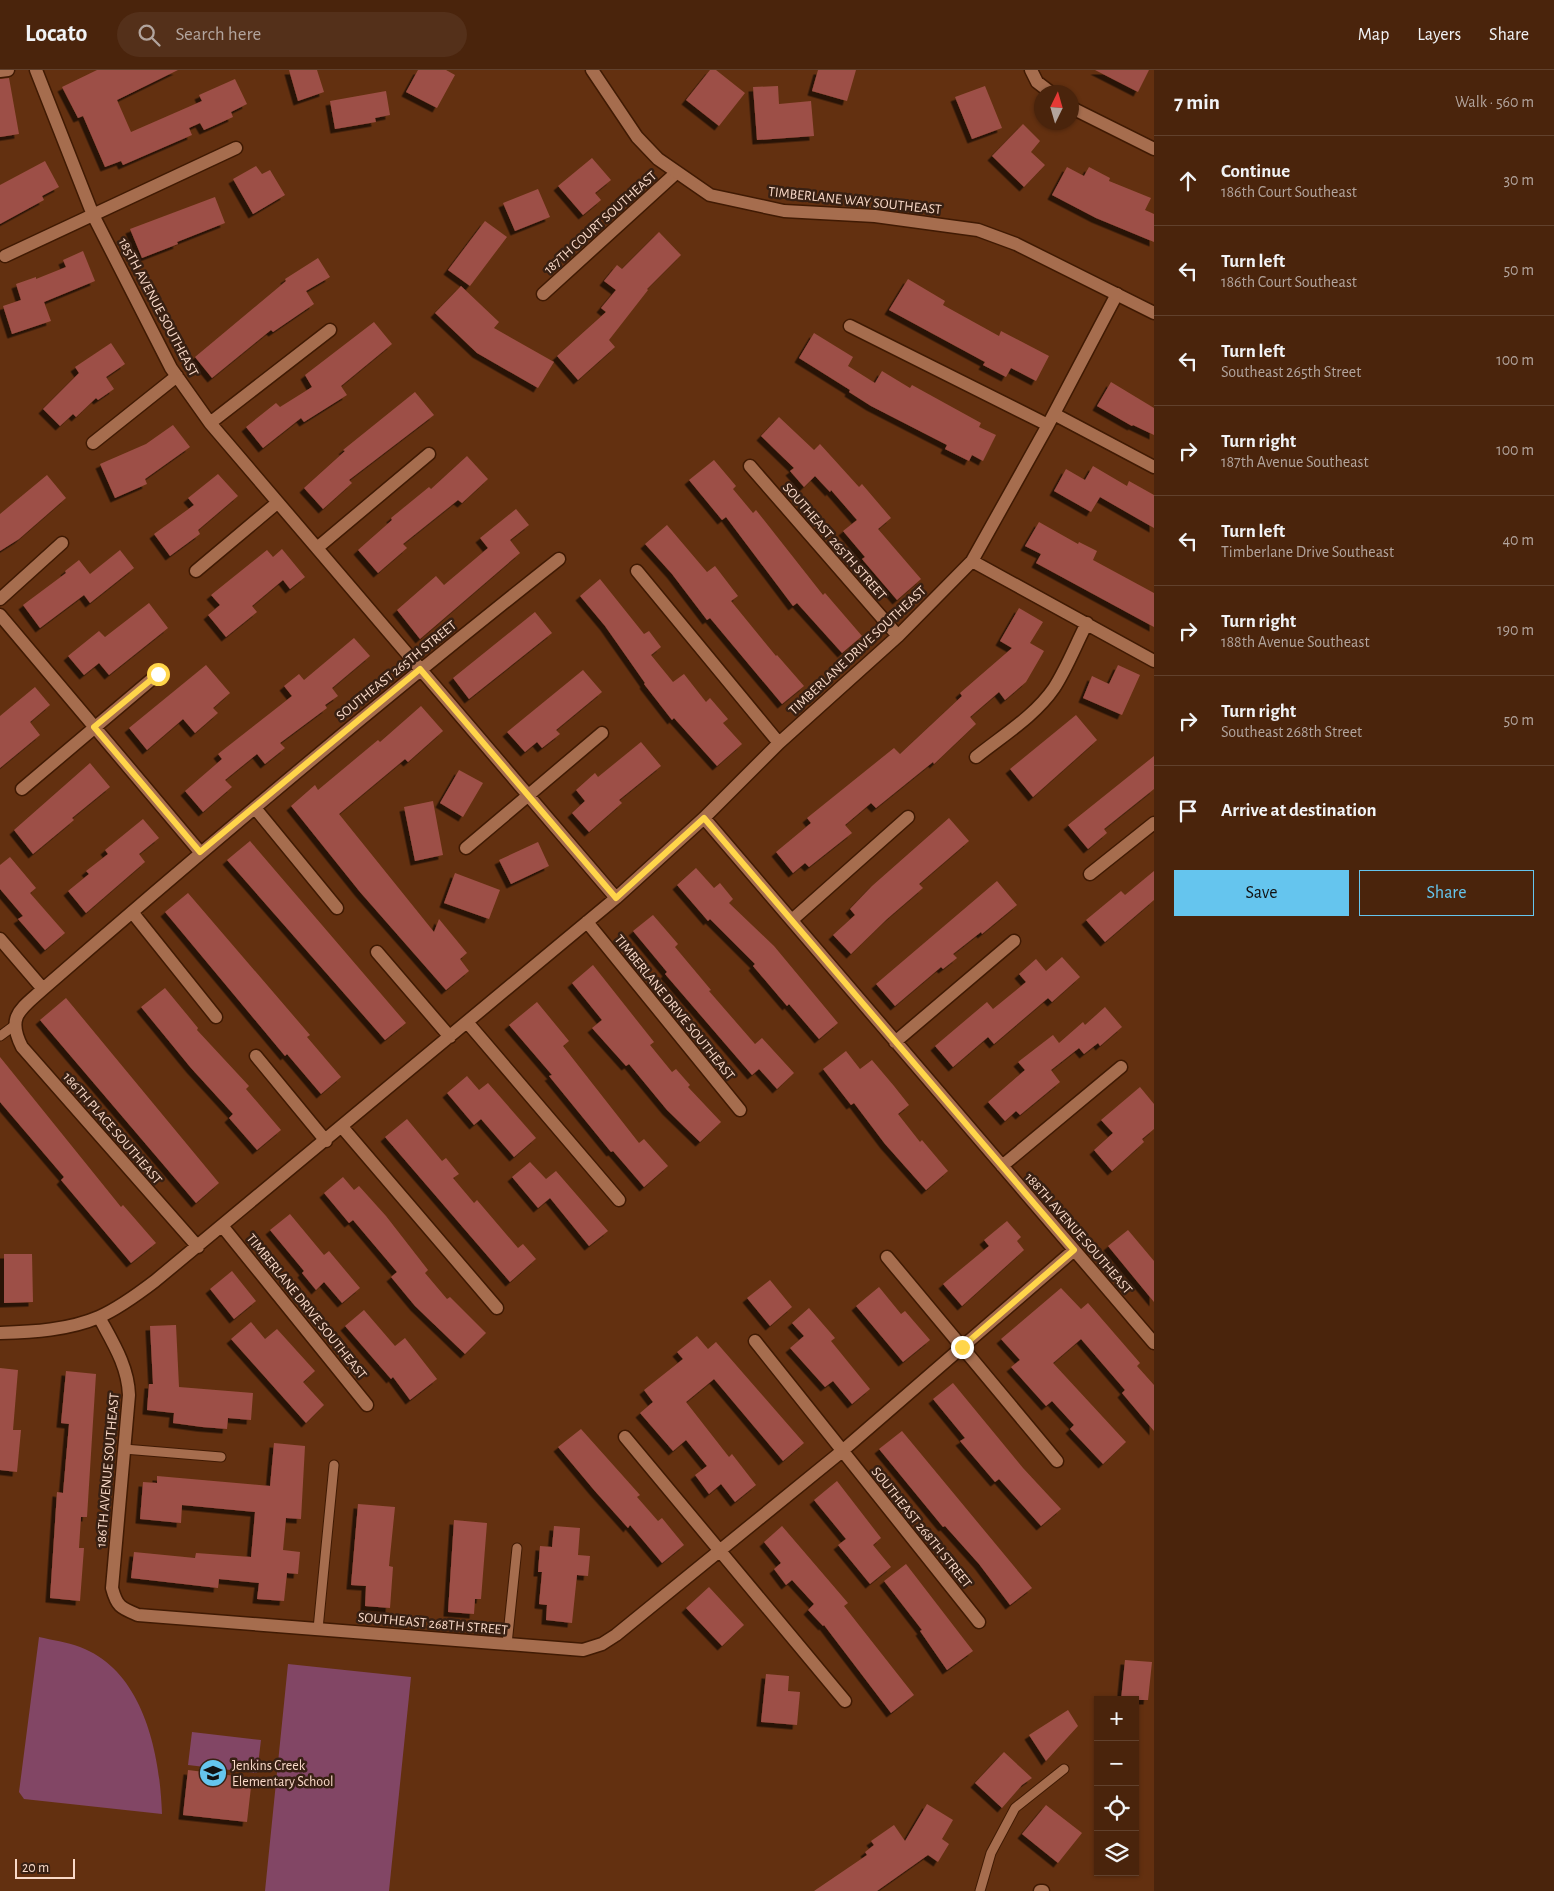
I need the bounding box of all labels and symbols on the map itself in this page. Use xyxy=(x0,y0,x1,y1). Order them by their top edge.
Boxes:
north arrow xyxy=(1034,85,1079,130)
street label: 187TH COURT SOUTHEAST xyxy=(542,169,660,277)
street label: TIMBERLANE WAY SOUTHEAST xyxy=(767,185,942,217)
street label: 185TH AVENUE SOUTHEAST xyxy=(116,236,201,379)
street label: SOUTHEAST 265TH STREET xyxy=(780,480,889,603)
street label: TIMBERLANE DRIVE SOUTHEAST xyxy=(786,583,929,718)
street label: SOUTHEAST 265TH STREET xyxy=(334,618,459,723)
route start xyxy=(147,663,170,686)
street label: TIMBERLANE DRIVE SOUTHEAST xyxy=(611,932,737,1083)
street label: 186TH PLACE SOUTHEAST xyxy=(60,1070,164,1187)
street label: 188TH AVENUE SOUTHEAST xyxy=(1022,1170,1135,1297)
street label: TIMBERLANE DRIVE SOUTHEAST xyxy=(243,1231,369,1382)
route end xyxy=(951,1336,974,1359)
street label: 186TH AVENUE SOUTHEAST xyxy=(94,1392,122,1548)
street label: SOUTHEAST 268TH STREET xyxy=(868,1465,974,1591)
street label: SOUTHEAST 268TH STREET xyxy=(357,1610,509,1638)
school or university icon: Jenkins Creek Elementary School xyxy=(198,1758,228,1788)
place label: Jenkins Creek Elementary School xyxy=(232,1759,334,1789)
scale bar xyxy=(15,1856,75,1879)

